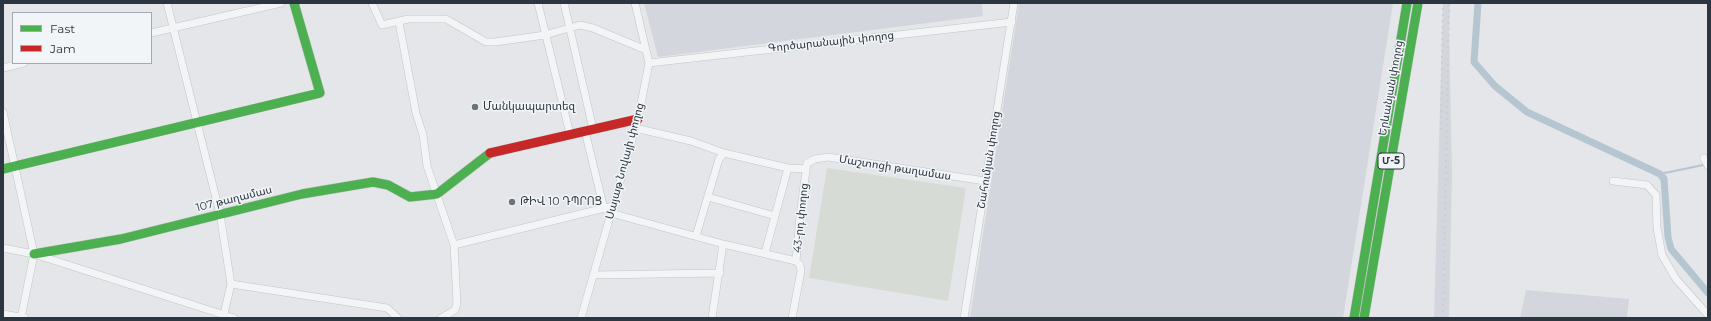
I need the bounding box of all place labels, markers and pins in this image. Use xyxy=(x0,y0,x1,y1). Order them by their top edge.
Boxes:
place label: Մանկապարտեզ xyxy=(483,100,575,114)
marker: Մանկապարտեզ xyxy=(470,102,480,112)
place label: ԹԻՎ 10 ԴՊՐՈՑ xyxy=(520,195,602,209)
marker: ԹԻՎ 10 ԴՊՐՈՑ xyxy=(507,197,517,207)

